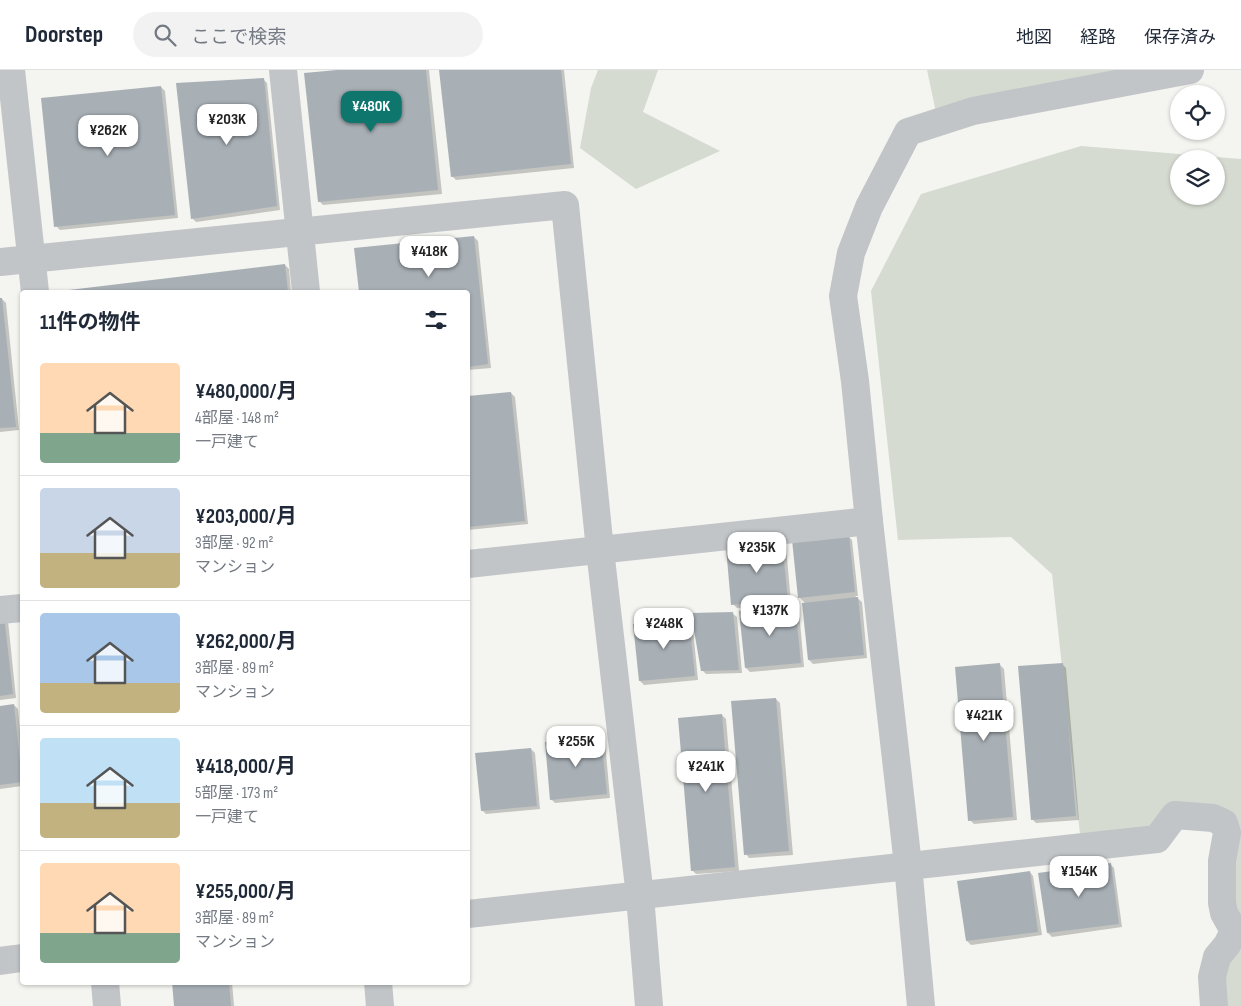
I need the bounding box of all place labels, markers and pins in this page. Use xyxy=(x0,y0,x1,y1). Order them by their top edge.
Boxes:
pin: ¥480K xyxy=(336,90,406,133)
pin: ¥203K xyxy=(192,104,262,146)
pin: ¥262K xyxy=(73,114,143,157)
pin: ¥418K xyxy=(394,236,464,278)
pin: ¥235K xyxy=(722,532,792,574)
pin: ¥137K xyxy=(735,594,805,637)
pin: ¥248K xyxy=(629,608,699,650)
pin: ¥421K xyxy=(949,700,1019,742)
pin: ¥255K xyxy=(541,726,611,768)
pin: ¥241K xyxy=(671,750,741,793)
pin: ¥154K xyxy=(1044,856,1114,898)

